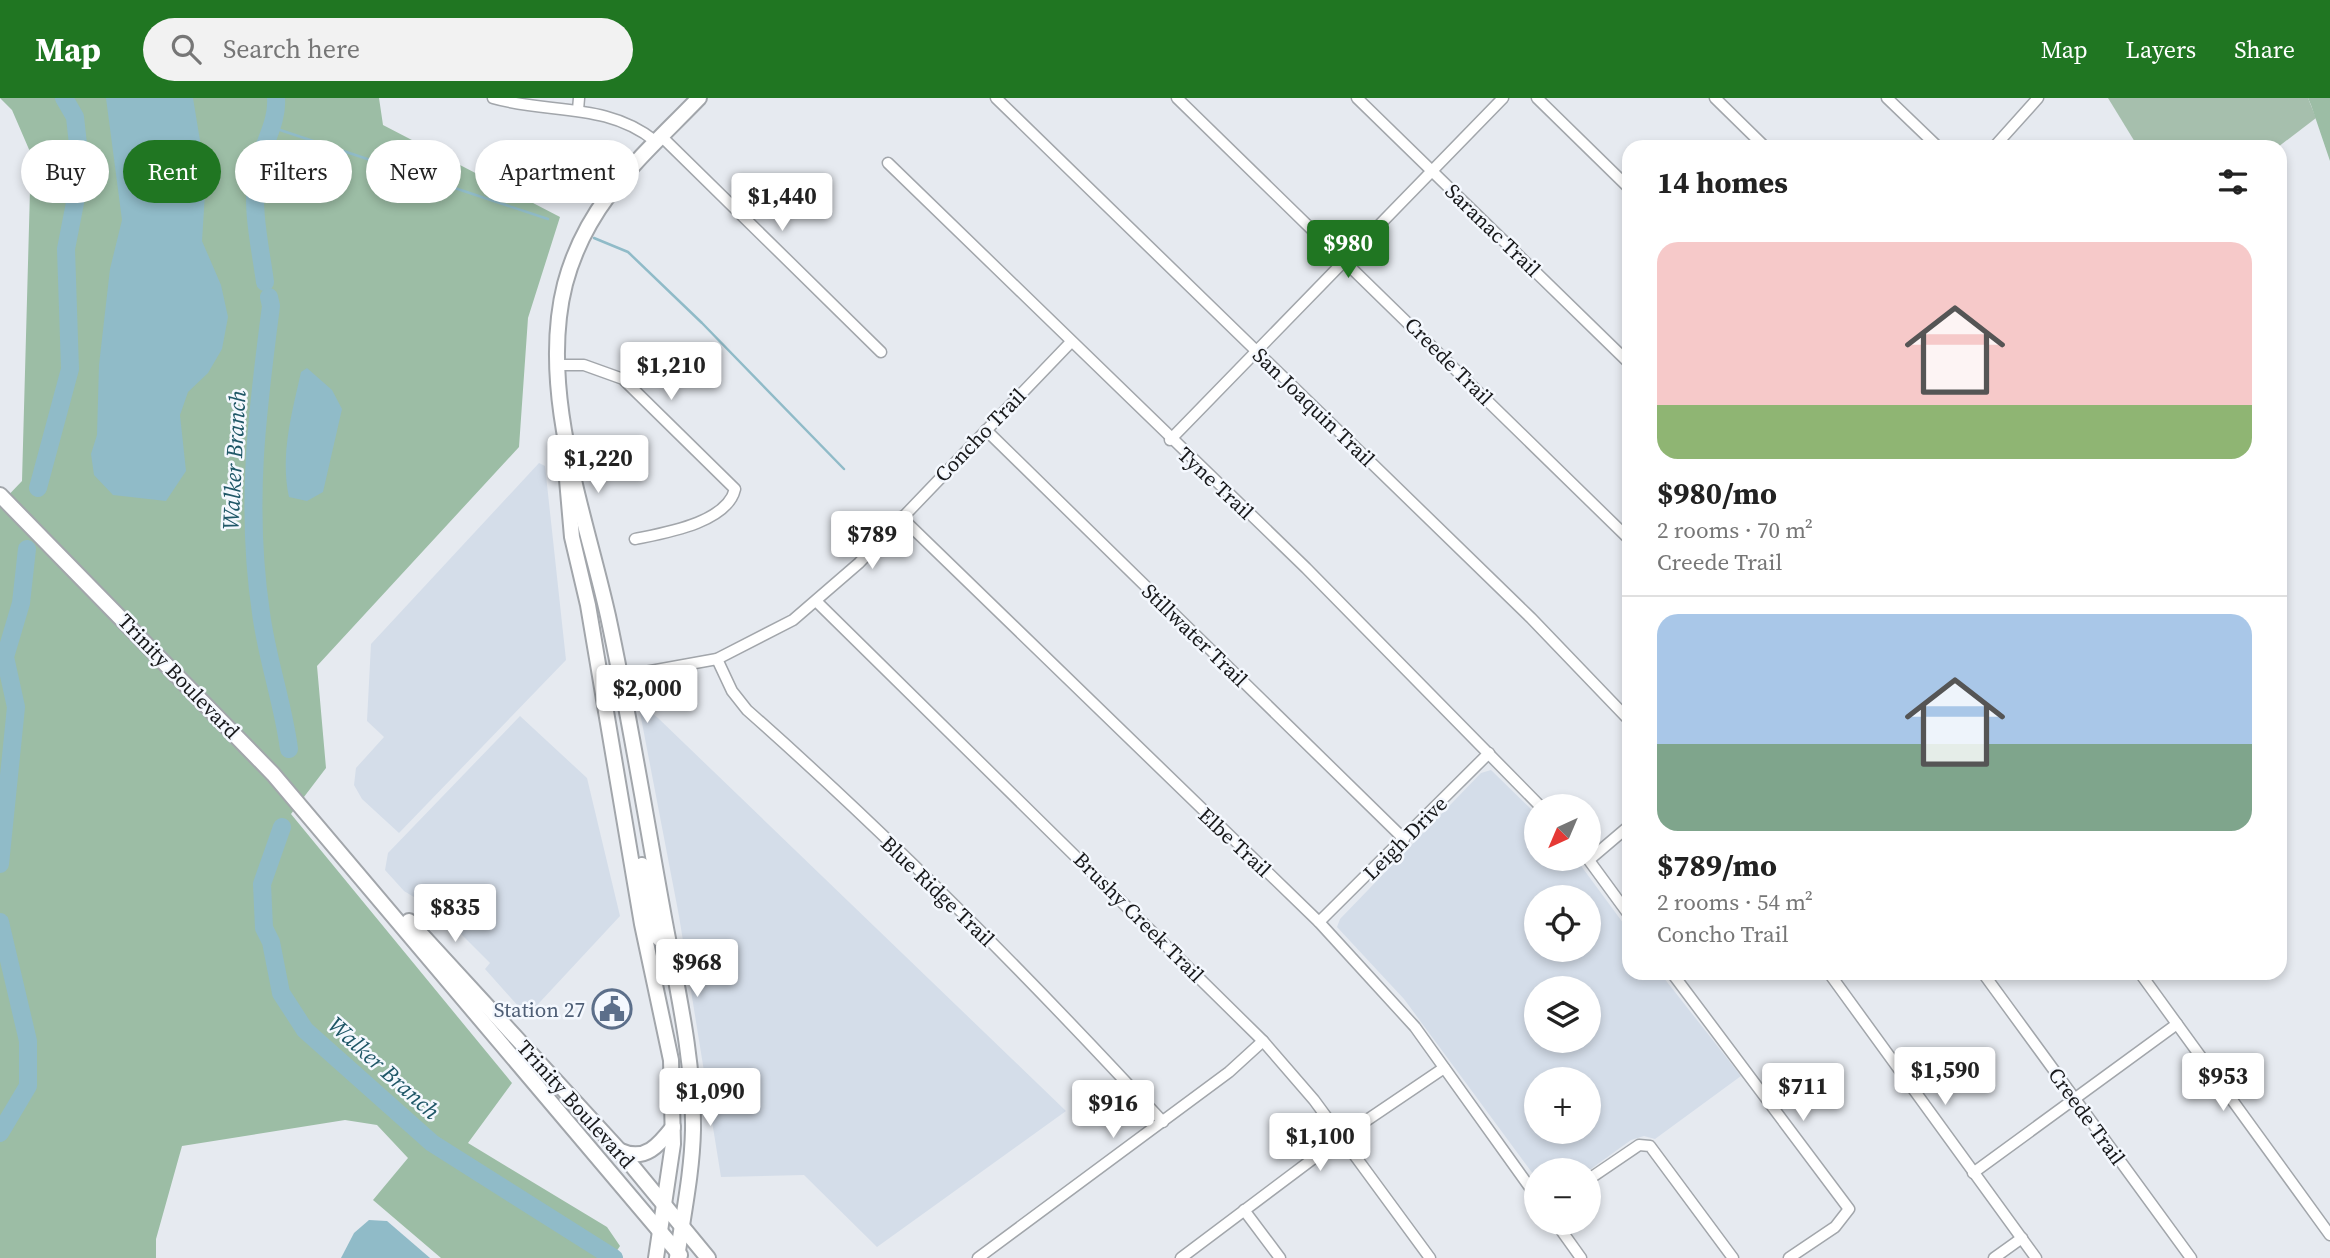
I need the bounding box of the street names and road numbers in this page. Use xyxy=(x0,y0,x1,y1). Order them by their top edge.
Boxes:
street label: Saranac Trail xyxy=(1439,177,1547,283)
street label: Creede Trail xyxy=(1398,310,1500,412)
street label: San Joaquin Trail xyxy=(1246,341,1382,473)
street label: Concho Trail xyxy=(928,382,1032,488)
street label: Tyne Trail xyxy=(1172,440,1260,526)
street label: Stillwater Trail xyxy=(1136,577,1254,693)
street label: Trinity Boulevard xyxy=(112,607,246,745)
street label: Leigh Drive xyxy=(1356,789,1454,887)
street label: Elbe Trail xyxy=(1192,801,1278,883)
street label: Blue Ridge Trail xyxy=(875,829,1001,953)
street label: Brushy Creek Trail xyxy=(1067,845,1211,989)
street label: Trinity Boulevard xyxy=(510,1033,642,1175)
street label: Creede Trail xyxy=(2042,1061,2132,1171)

